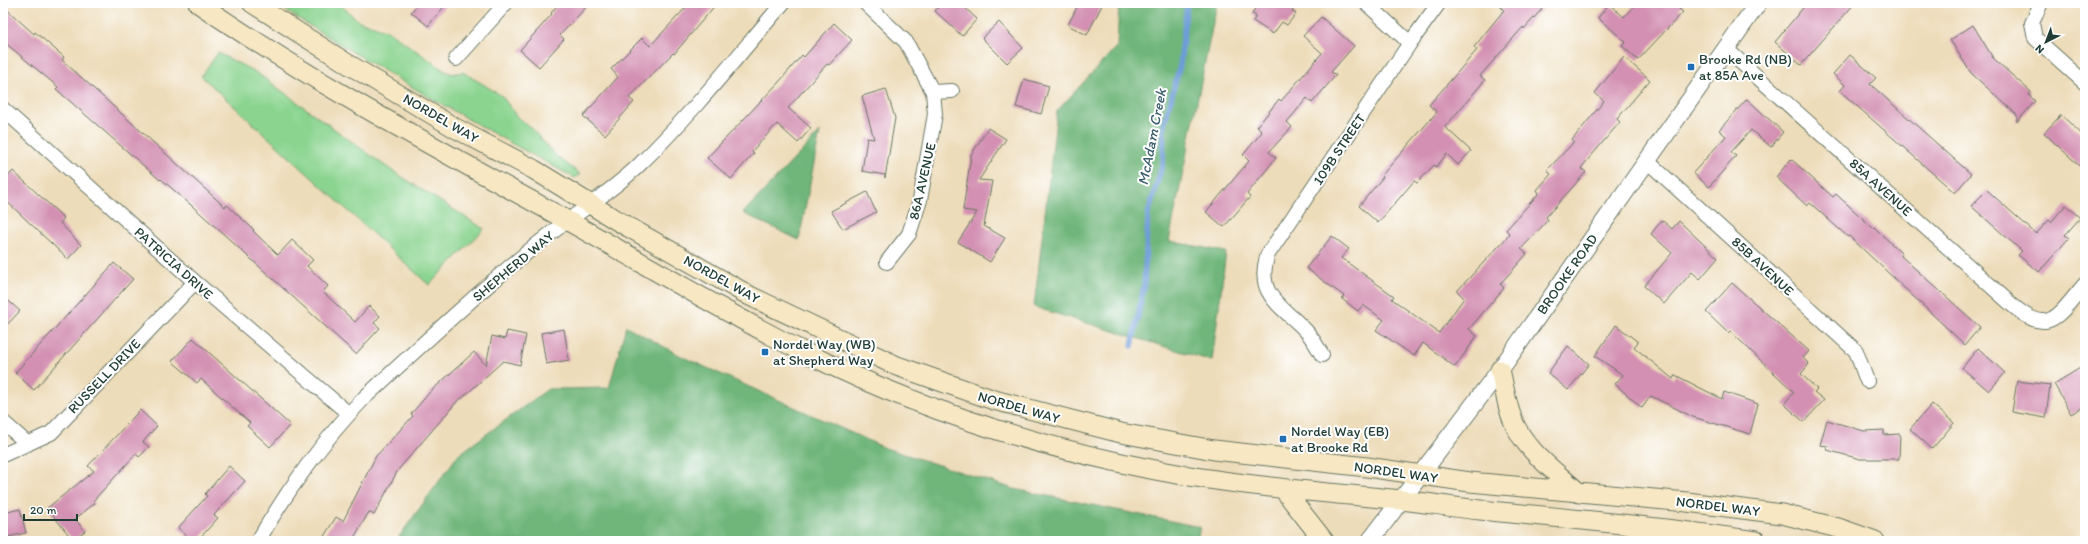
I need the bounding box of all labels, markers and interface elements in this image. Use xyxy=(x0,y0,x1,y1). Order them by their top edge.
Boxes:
north arrow xyxy=(2026,22,2066,62)
text: N xyxy=(2033,42,2047,56)
place label: Brooke Rd (NB) at 85A Ave xyxy=(1699,51,1792,84)
marker: Brooke Rd (NB) at 85A Ave xyxy=(1686,62,1696,72)
water label: McAdam Creek xyxy=(1134,86,1170,187)
street label: NORDEL WAY xyxy=(400,90,482,147)
street label: 109B STREET xyxy=(1309,110,1370,188)
street label: 86A AVENUE xyxy=(905,141,940,221)
street label: 85A AVENUE xyxy=(1846,155,1916,220)
street label: PATRICIA DRIVE xyxy=(131,224,217,303)
street label: SHEPHERD WAY xyxy=(469,227,557,305)
street label: BROOKE ROAD xyxy=(1533,231,1601,318)
street label: 85B AVENUE xyxy=(1728,233,1797,300)
street label: NORDEL WAY xyxy=(681,252,763,307)
street label: RUSSELL DRIVE xyxy=(64,335,145,417)
place label: Nordel Way (WB) at Shepherd Way xyxy=(773,336,876,369)
marker: Nordel Way (WB) at Shepherd Way xyxy=(760,347,770,357)
street label: NORDEL WAY xyxy=(976,388,1062,427)
place label: Nordel Way (EB) at Brooke Rd xyxy=(1291,423,1389,456)
marker: Nordel Way (EB) at Brooke Rd xyxy=(1278,434,1288,444)
street label: NORDEL WAY xyxy=(1353,458,1439,487)
street label: NORDEL WAY xyxy=(1675,493,1761,520)
scale bar xyxy=(24,496,77,522)
text: 20 m xyxy=(30,503,57,517)

